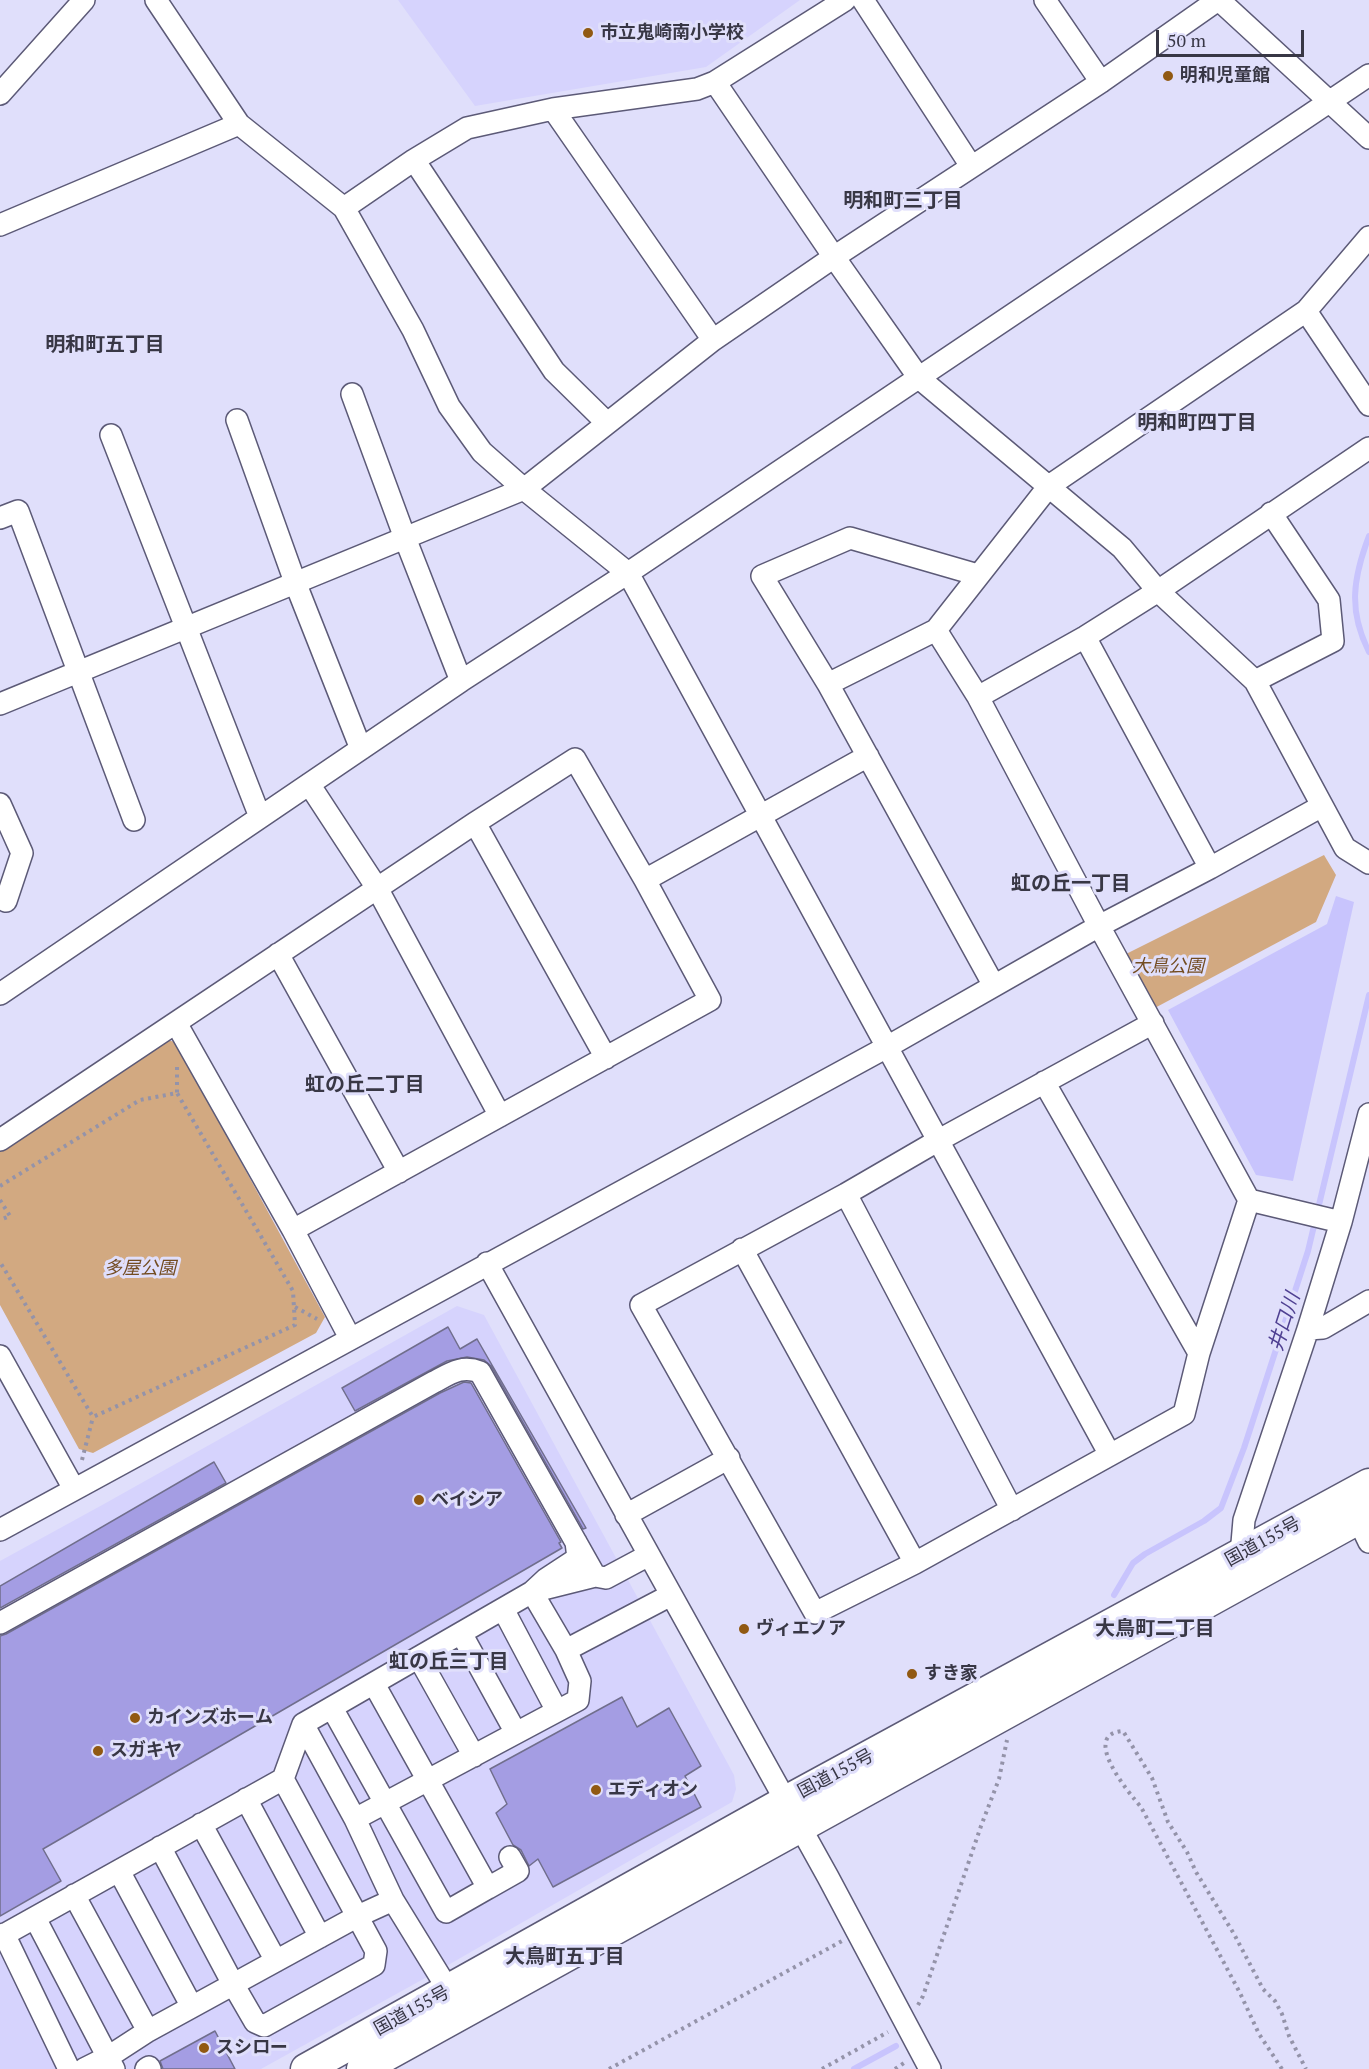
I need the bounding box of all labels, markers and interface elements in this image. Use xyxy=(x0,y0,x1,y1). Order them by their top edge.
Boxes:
scale bar xyxy=(1159,18,1308,56)
place label: 市立鬼崎南小学校 xyxy=(600,22,744,44)
marker: 市立鬼崎南小学校 xyxy=(581,26,595,40)
text: 50 m xyxy=(1167,28,1206,52)
place label: 明和児童館 xyxy=(1180,65,1270,87)
marker: 明和児童館 xyxy=(1161,69,1175,83)
district label: 明和町三丁目 xyxy=(843,189,963,213)
district label: 明和町五丁目 xyxy=(45,333,165,357)
district label: 明和町四丁目 xyxy=(1137,411,1257,435)
district label: 虹の丘一丁目 xyxy=(1011,872,1131,896)
park label: 大鳥公園 xyxy=(1132,956,1204,978)
district label: 虹の丘二丁目 xyxy=(305,1073,425,1097)
park label: 多屋公園 xyxy=(104,1258,176,1280)
water label: 井口川 xyxy=(1264,1290,1306,1354)
place label: ベイシア xyxy=(431,1489,503,1511)
marker: ベイシア xyxy=(412,1493,426,1507)
street label: 国道155号 xyxy=(1222,1512,1304,1572)
district label: 大鳥町二丁目 xyxy=(1095,1617,1215,1641)
place label: ヴィエノア xyxy=(756,1618,846,1640)
marker: ヴィエノア xyxy=(737,1622,751,1636)
district label: 虹の丘三丁目 xyxy=(389,1650,509,1674)
place label: すき家 xyxy=(924,1663,978,1685)
marker: すき家 xyxy=(905,1667,919,1681)
place label: カインズホーム xyxy=(147,1707,273,1729)
marker: カインズホーム xyxy=(128,1711,142,1725)
place label: スガキヤ xyxy=(110,1740,182,1762)
marker: スガキヤ xyxy=(91,1744,105,1758)
street label: 国道155号 xyxy=(794,1745,878,1803)
place label: エディオン xyxy=(608,1779,698,1801)
marker: エディオン xyxy=(589,1783,603,1797)
district label: 大鳥町五丁目 xyxy=(505,1945,625,1969)
street label: 国道155号 xyxy=(371,1981,453,2041)
place label: スシロー xyxy=(216,2037,288,2059)
marker: スシロー xyxy=(197,2041,211,2055)

